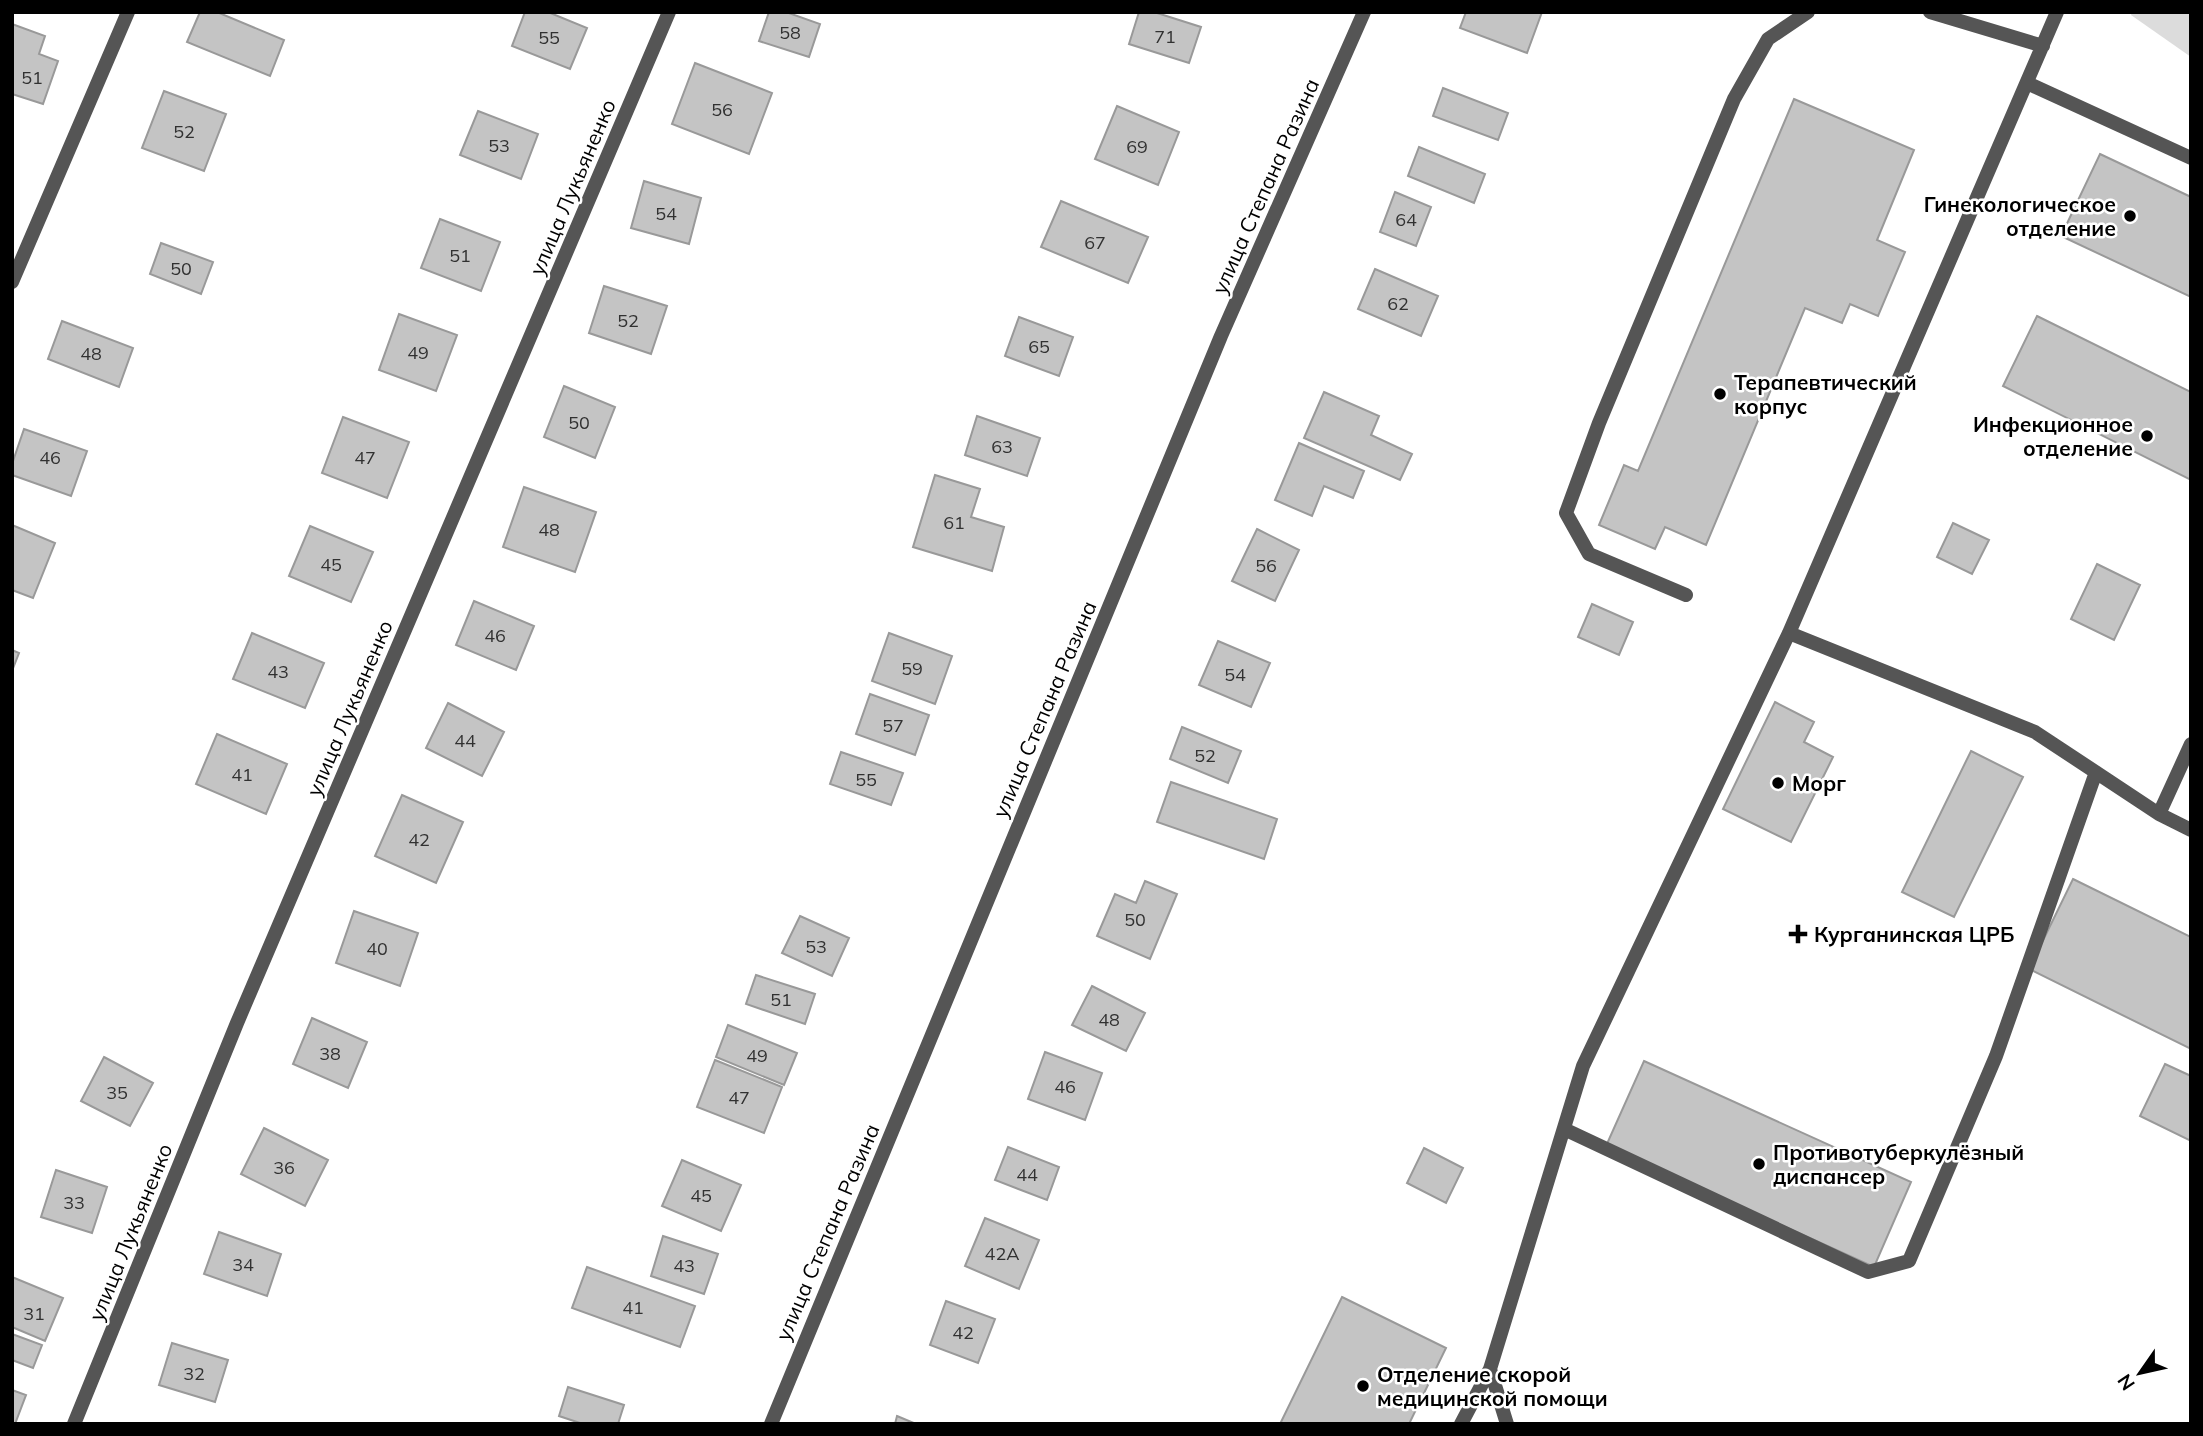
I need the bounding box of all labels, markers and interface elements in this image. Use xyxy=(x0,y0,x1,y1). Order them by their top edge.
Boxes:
house number: 58 xyxy=(779,21,801,44)
house number: 71 xyxy=(1154,25,1176,48)
house number: 55 xyxy=(538,26,560,49)
house number: 51 xyxy=(21,66,43,89)
street label: улица Степана Разина xyxy=(1206,74,1324,298)
street label: улица Лукьяненко xyxy=(523,95,621,279)
house number: 56 xyxy=(711,98,733,121)
house number: 52 xyxy=(173,120,195,143)
house number: 53 xyxy=(488,134,510,157)
house number: 69 xyxy=(1126,135,1148,158)
place label: Гинекологическое отделение xyxy=(1924,191,2116,241)
house number: 54 xyxy=(655,202,677,225)
house number: 64 xyxy=(1395,208,1417,231)
marker: Гинекологическое отделение xyxy=(2122,208,2138,224)
house number: 67 xyxy=(1084,231,1106,254)
house number: 51 xyxy=(449,244,471,267)
house number: 50 xyxy=(170,257,192,280)
house number: 62 xyxy=(1387,292,1409,315)
house number: 52 xyxy=(617,309,639,332)
house number: 65 xyxy=(1028,335,1050,358)
house number: 49 xyxy=(407,341,429,364)
house number: 48 xyxy=(80,342,102,365)
place label: Терапевтический корпус xyxy=(1734,369,1917,419)
marker: Терапевтический корпус xyxy=(1712,386,1728,402)
house number: 50 xyxy=(568,411,590,434)
place label: Инфекционное отделение xyxy=(1973,411,2133,461)
marker: Инфекционное отделение xyxy=(2139,428,2155,444)
house number: 63 xyxy=(991,435,1013,458)
house number: 46 xyxy=(39,446,61,469)
house number: 47 xyxy=(354,446,376,469)
house number: 61 xyxy=(943,511,965,534)
house number: 48 xyxy=(538,518,560,541)
house number: 45 xyxy=(320,553,342,576)
house number: 56 xyxy=(1255,554,1277,577)
street label: улица Степана Разина xyxy=(986,597,1102,821)
street label: улица Лукьяненко xyxy=(300,616,398,800)
house number: 46 xyxy=(484,624,506,647)
house number: 59 xyxy=(901,657,923,680)
house number: 43 xyxy=(267,660,289,683)
house number: 54 xyxy=(1224,663,1246,686)
house number: 57 xyxy=(882,714,904,737)
house number: 44 xyxy=(454,729,476,752)
house number: 52 xyxy=(1194,744,1216,767)
house number: 41 xyxy=(231,763,253,786)
house number: 55 xyxy=(855,768,877,791)
place label: Морг xyxy=(1792,770,1846,796)
marker: Морг xyxy=(1770,775,1786,791)
house number: 42 xyxy=(408,828,430,851)
house number: 50 xyxy=(1124,908,1146,931)
place label: Курганинская ЦРБ xyxy=(1814,921,2015,947)
marker: Курганинская ЦРБ xyxy=(1788,924,1808,944)
house number: 53 xyxy=(805,935,827,958)
house number: 40 xyxy=(366,937,388,960)
house number: 51 xyxy=(770,988,792,1011)
house number: 48 xyxy=(1098,1008,1120,1031)
house number: 38 xyxy=(319,1042,341,1065)
house number: 49 xyxy=(746,1044,768,1067)
house number: 46 xyxy=(1054,1075,1076,1098)
house number: 35 xyxy=(106,1081,128,1104)
house number: 47 xyxy=(728,1086,750,1109)
street label: улица Степана Разина xyxy=(769,1120,885,1344)
place label: Противотуберкулёзный диспансер xyxy=(1773,1139,2024,1189)
street label: улица Лукьяненко xyxy=(83,1140,177,1324)
house number: 36 xyxy=(273,1156,295,1179)
marker: Противотуберкулёзный диспансер xyxy=(1751,1156,1767,1172)
house number: 44 xyxy=(1016,1163,1038,1186)
house number: 45 xyxy=(690,1184,712,1207)
house number: 33 xyxy=(63,1191,85,1214)
house number: 42А xyxy=(985,1242,1019,1265)
house number: 34 xyxy=(232,1253,254,1276)
house number: 43 xyxy=(673,1254,695,1277)
house number: 41 xyxy=(622,1296,644,1319)
house number: 31 xyxy=(23,1302,45,1325)
house number: 42 xyxy=(952,1321,974,1344)
north arrow xyxy=(2105,1338,2175,1408)
place label: Отделение скорой медицинской помощи xyxy=(1377,1361,1608,1411)
house number: 32 xyxy=(183,1362,205,1385)
text: N xyxy=(2112,1370,2140,1395)
marker: Отделение скорой медицинской помощи xyxy=(1355,1378,1371,1394)

